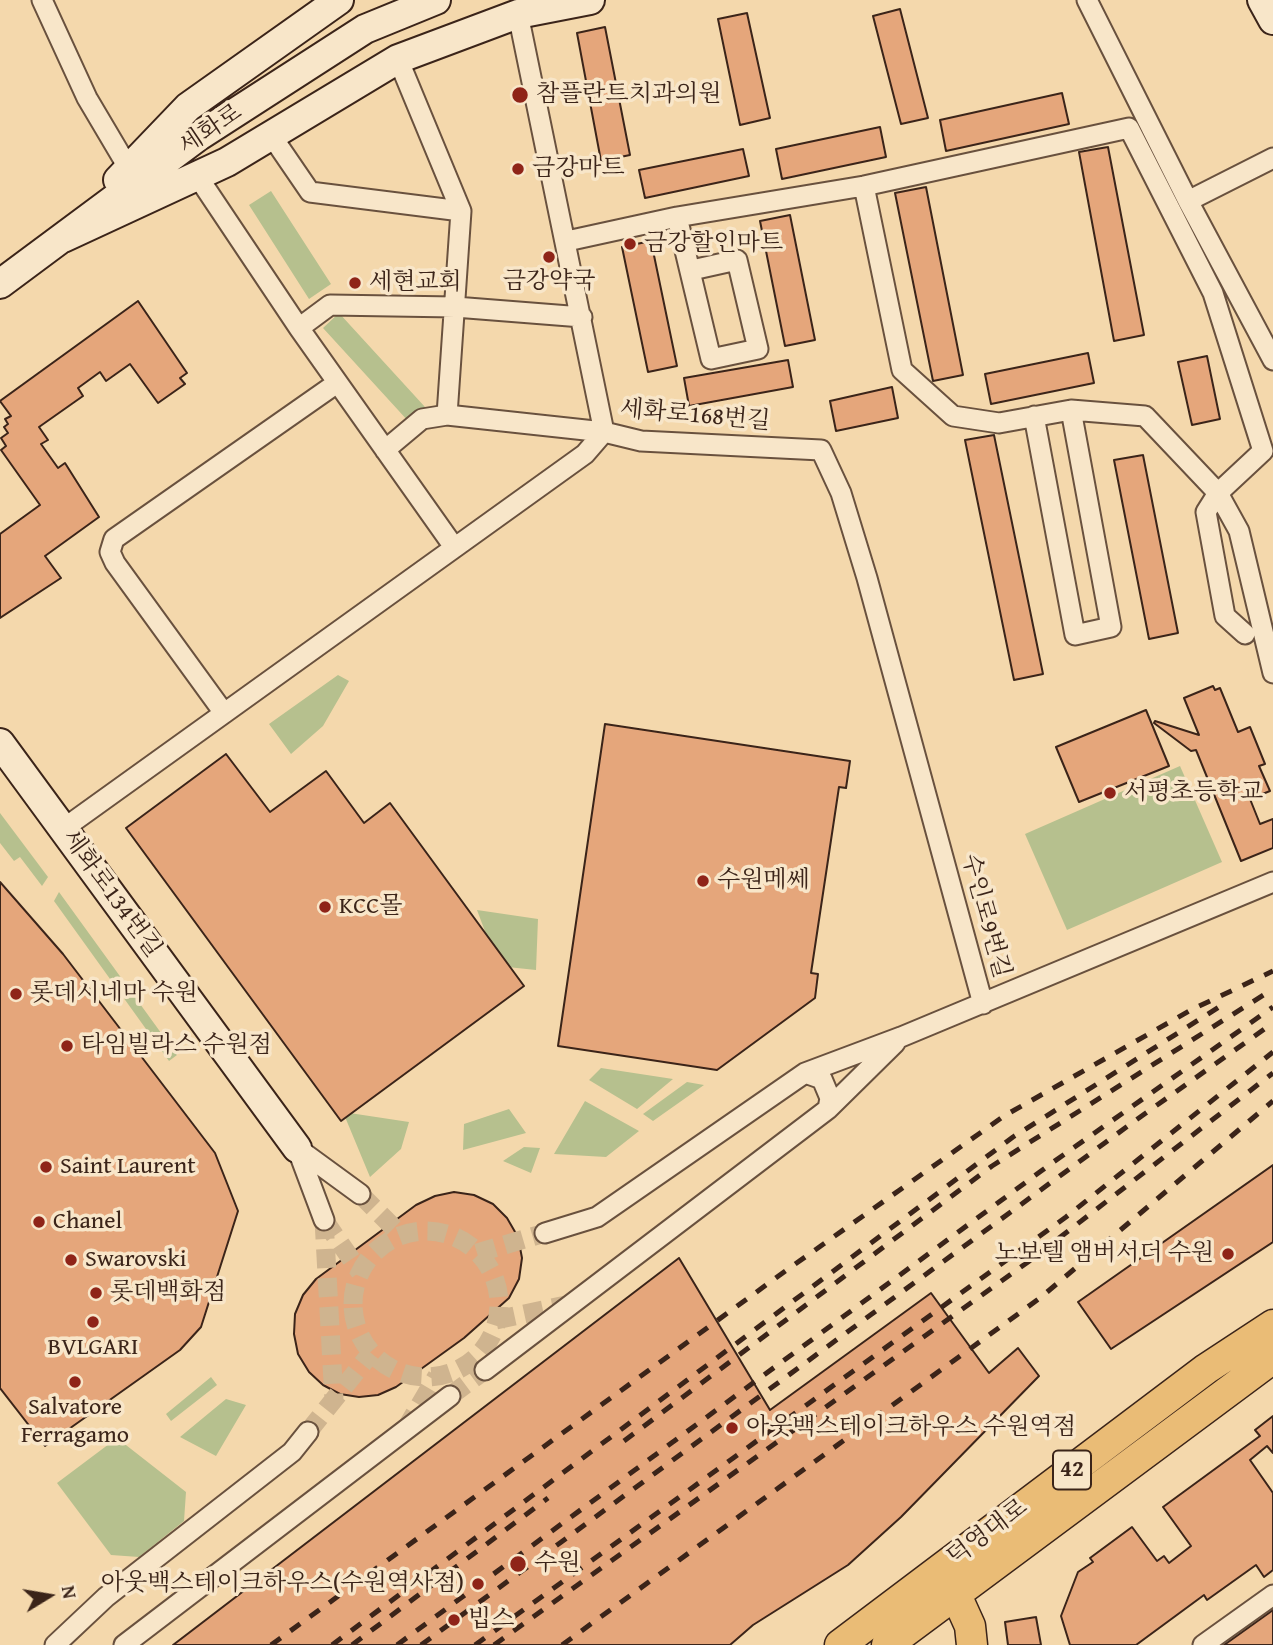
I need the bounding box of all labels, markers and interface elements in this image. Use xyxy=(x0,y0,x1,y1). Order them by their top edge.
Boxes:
place label: 참플란트치과의원 xyxy=(536,81,721,109)
marker: 참플란트치과의원 xyxy=(510,85,530,105)
street label: 세화로 xyxy=(174,99,248,161)
place label: 금강마트 xyxy=(532,155,625,183)
marker: 금강마트 xyxy=(510,161,526,177)
place label: 금강할인마트 xyxy=(644,230,783,258)
marker: 금강할인마트 xyxy=(622,236,638,252)
marker: 금강약국 xyxy=(541,249,557,265)
place label: 금강약국 xyxy=(503,268,595,296)
place label: 세현교회 xyxy=(369,269,462,297)
marker: 세현교회 xyxy=(347,275,363,291)
street label: 세화로168번길 xyxy=(619,395,771,437)
place label: 서평초등학교 xyxy=(1124,779,1263,807)
marker: 서평초등학교 xyxy=(1102,785,1118,801)
street label: 세화로134번길 xyxy=(55,825,167,963)
street label: 수인로9번길 xyxy=(955,851,1015,981)
place label: 수원메쎄 xyxy=(717,867,810,895)
marker: 수원메쎄 xyxy=(695,873,711,889)
place label: KCC몰 xyxy=(339,893,402,921)
marker: KCC몰 xyxy=(317,899,333,915)
place label: 롯데시네마 수원 xyxy=(30,980,198,1008)
marker: 롯데시네마 수원 xyxy=(8,986,24,1002)
place label: 타임빌라스 수원점 xyxy=(81,1032,272,1060)
marker: 타임빌라스 수원점 xyxy=(59,1038,75,1054)
place label: Saint Laurent xyxy=(60,1153,196,1181)
marker: Saint Laurent xyxy=(38,1159,54,1175)
place label: Chanel xyxy=(53,1208,122,1236)
marker: Chanel xyxy=(31,1214,47,1230)
place label: 노보텔 앰버서더 수원 xyxy=(995,1240,1214,1268)
place label: Swarovski xyxy=(85,1246,186,1274)
marker: 노보텔 앰버서더 수원 xyxy=(1220,1246,1236,1262)
marker: Swarovski xyxy=(63,1252,79,1268)
place label: 롯데백화점 xyxy=(110,1279,226,1307)
marker: 롯데백화점 xyxy=(88,1285,104,1301)
marker: BVLGARI xyxy=(85,1314,101,1330)
place label: BVLGARI xyxy=(48,1334,138,1362)
marker: Salvatore Ferragamo xyxy=(67,1374,83,1390)
place label: Salvatore Ferragamo xyxy=(21,1394,129,1450)
place label: 아웃백스테이크하우스 수원역점 xyxy=(746,1414,1076,1442)
marker: 아웃백스테이크하우스 수원역점 xyxy=(724,1420,740,1436)
road number: 42 xyxy=(1053,1450,1091,1490)
street label: 덕영대로 xyxy=(942,1494,1034,1572)
place label: 수원 xyxy=(534,1550,580,1578)
marker: 수원 xyxy=(508,1554,528,1574)
north arrow xyxy=(14,1561,84,1631)
place label: 아웃백스테이크하우스(수원역사점) xyxy=(101,1570,464,1598)
marker: 아웃백스테이크하우스(수원역사점) xyxy=(470,1576,486,1592)
text: N xyxy=(55,1583,85,1601)
place label: 빕스 xyxy=(468,1606,514,1634)
marker: 빕스 xyxy=(446,1612,462,1628)

